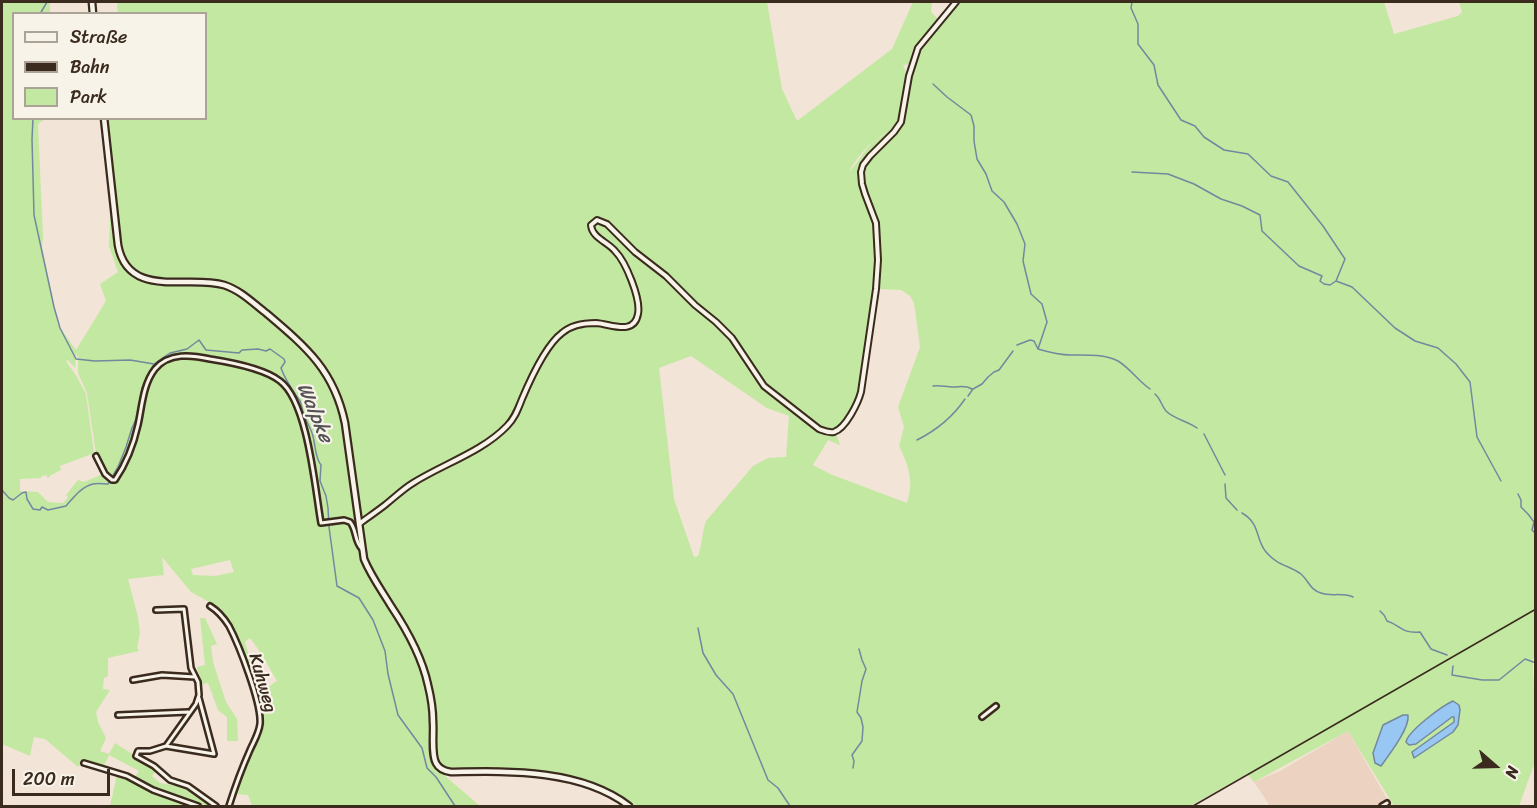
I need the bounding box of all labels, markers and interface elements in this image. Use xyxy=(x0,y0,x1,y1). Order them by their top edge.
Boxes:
legend xyxy=(12,12,207,120)
text: Straße xyxy=(70,21,127,53)
text: Bahn xyxy=(70,51,110,83)
text: Park xyxy=(70,81,107,113)
water label: Walpke xyxy=(291,379,337,447)
street label: Kuhweg xyxy=(243,651,281,715)
north arrow xyxy=(1465,736,1525,796)
scale bar xyxy=(15,757,112,795)
text: N xyxy=(1497,762,1528,782)
text: 200 m xyxy=(23,763,75,795)

